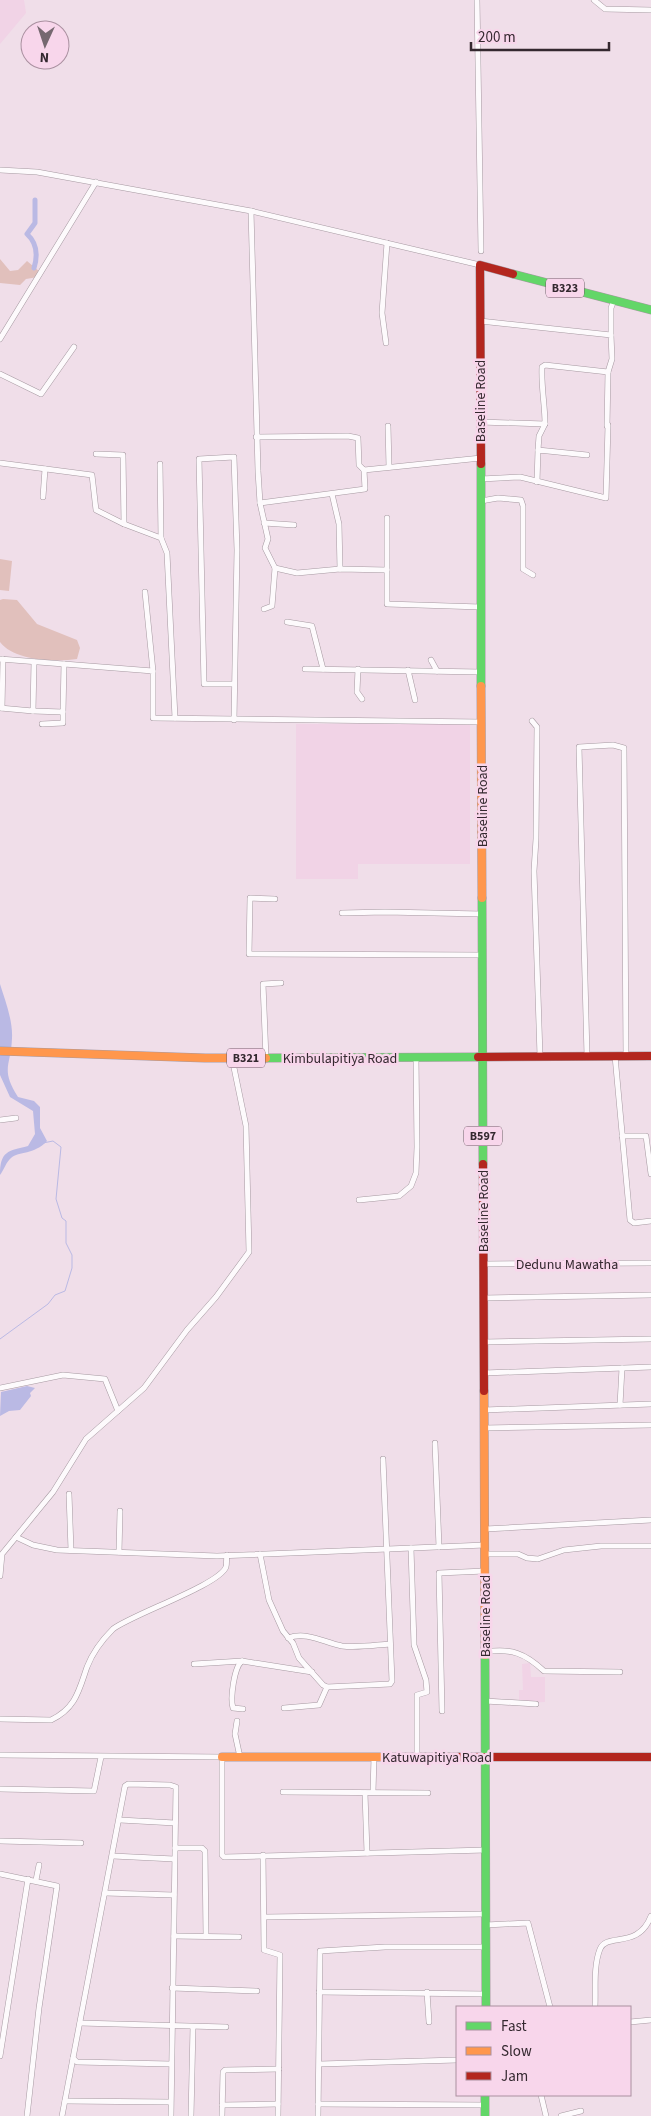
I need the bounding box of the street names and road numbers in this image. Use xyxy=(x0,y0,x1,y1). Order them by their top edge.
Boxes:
road number: B323 xyxy=(546,278,584,298)
street label: Baseline Road xyxy=(471,360,491,442)
street label: Baseline Road xyxy=(473,765,493,847)
road number: B321 xyxy=(227,1048,265,1068)
street label: Kimbulapitiya Road xyxy=(283,1049,397,1069)
road number: B597 xyxy=(464,1126,502,1146)
street label: Baseline Road xyxy=(474,1170,494,1252)
street label: Dedunu Mawatha xyxy=(516,1255,618,1275)
street label: Baseline Road xyxy=(476,1575,496,1657)
street label: Katuwapitiya Road xyxy=(382,1748,492,1768)

